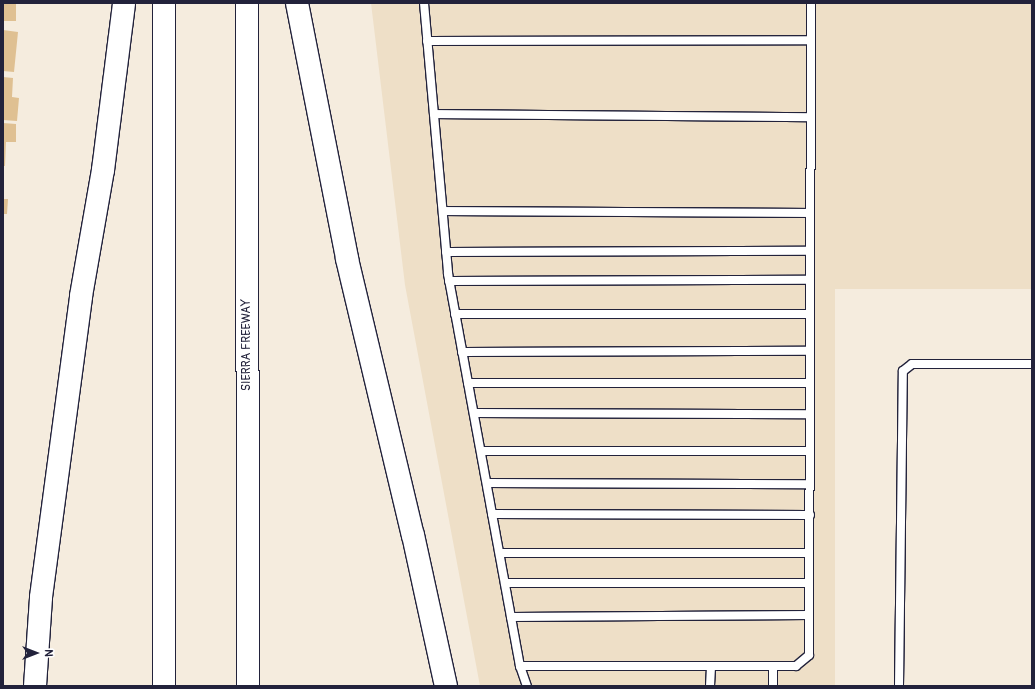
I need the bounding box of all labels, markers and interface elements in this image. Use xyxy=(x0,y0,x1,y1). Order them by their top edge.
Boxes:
street label: SIERRA FREEWAY xyxy=(240,299,254,391)
north arrow xyxy=(16,633,56,673)
text: N xyxy=(42,649,55,657)

